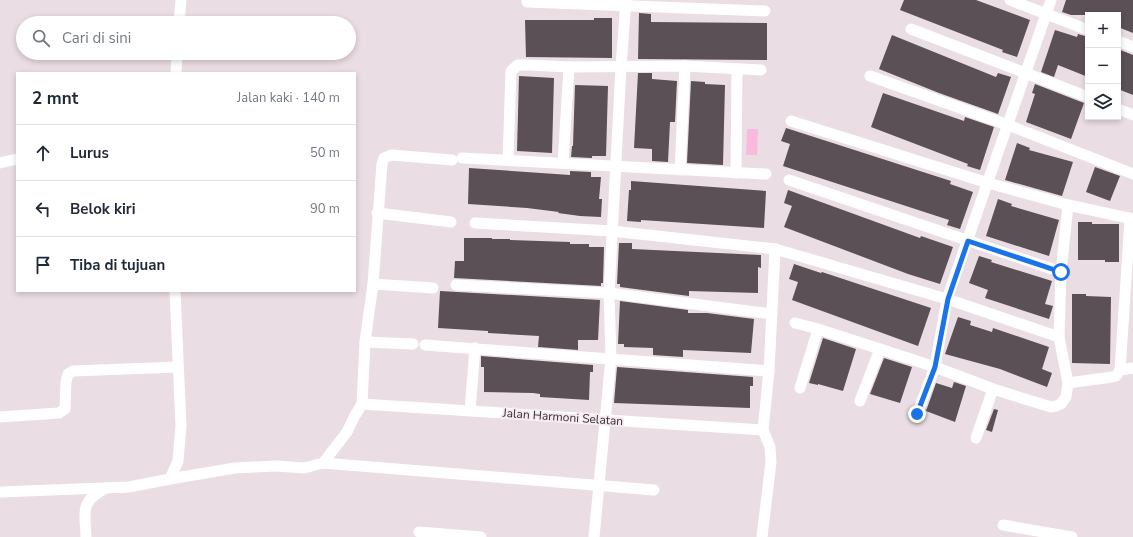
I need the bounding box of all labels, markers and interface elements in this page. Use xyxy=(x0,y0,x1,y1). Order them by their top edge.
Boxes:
map controls xyxy=(1085,12,1121,120)
button: + xyxy=(1085,12,1121,48)
search box xyxy=(16,16,356,60)
icon: search xyxy=(30,27,52,49)
text: Cari di sini xyxy=(62,28,131,48)
button: − xyxy=(1085,48,1121,84)
button: layers xyxy=(1085,84,1121,120)
text: 2 mnt xyxy=(32,87,78,110)
text: Jalan kaki · 140 m xyxy=(237,89,340,107)
icon: ahead xyxy=(32,142,54,164)
text: Lurus xyxy=(70,143,109,163)
text: 50 m xyxy=(310,144,340,162)
icon: left xyxy=(32,198,54,220)
text: Belok kiri xyxy=(70,199,135,219)
text: 90 m xyxy=(310,200,340,218)
icon: arrive xyxy=(32,254,54,276)
text: Tiba di tujuan xyxy=(70,255,165,275)
route start xyxy=(1052,263,1070,281)
street label: Jalan Harmoni Selatan xyxy=(501,405,624,429)
route end xyxy=(908,405,926,423)

